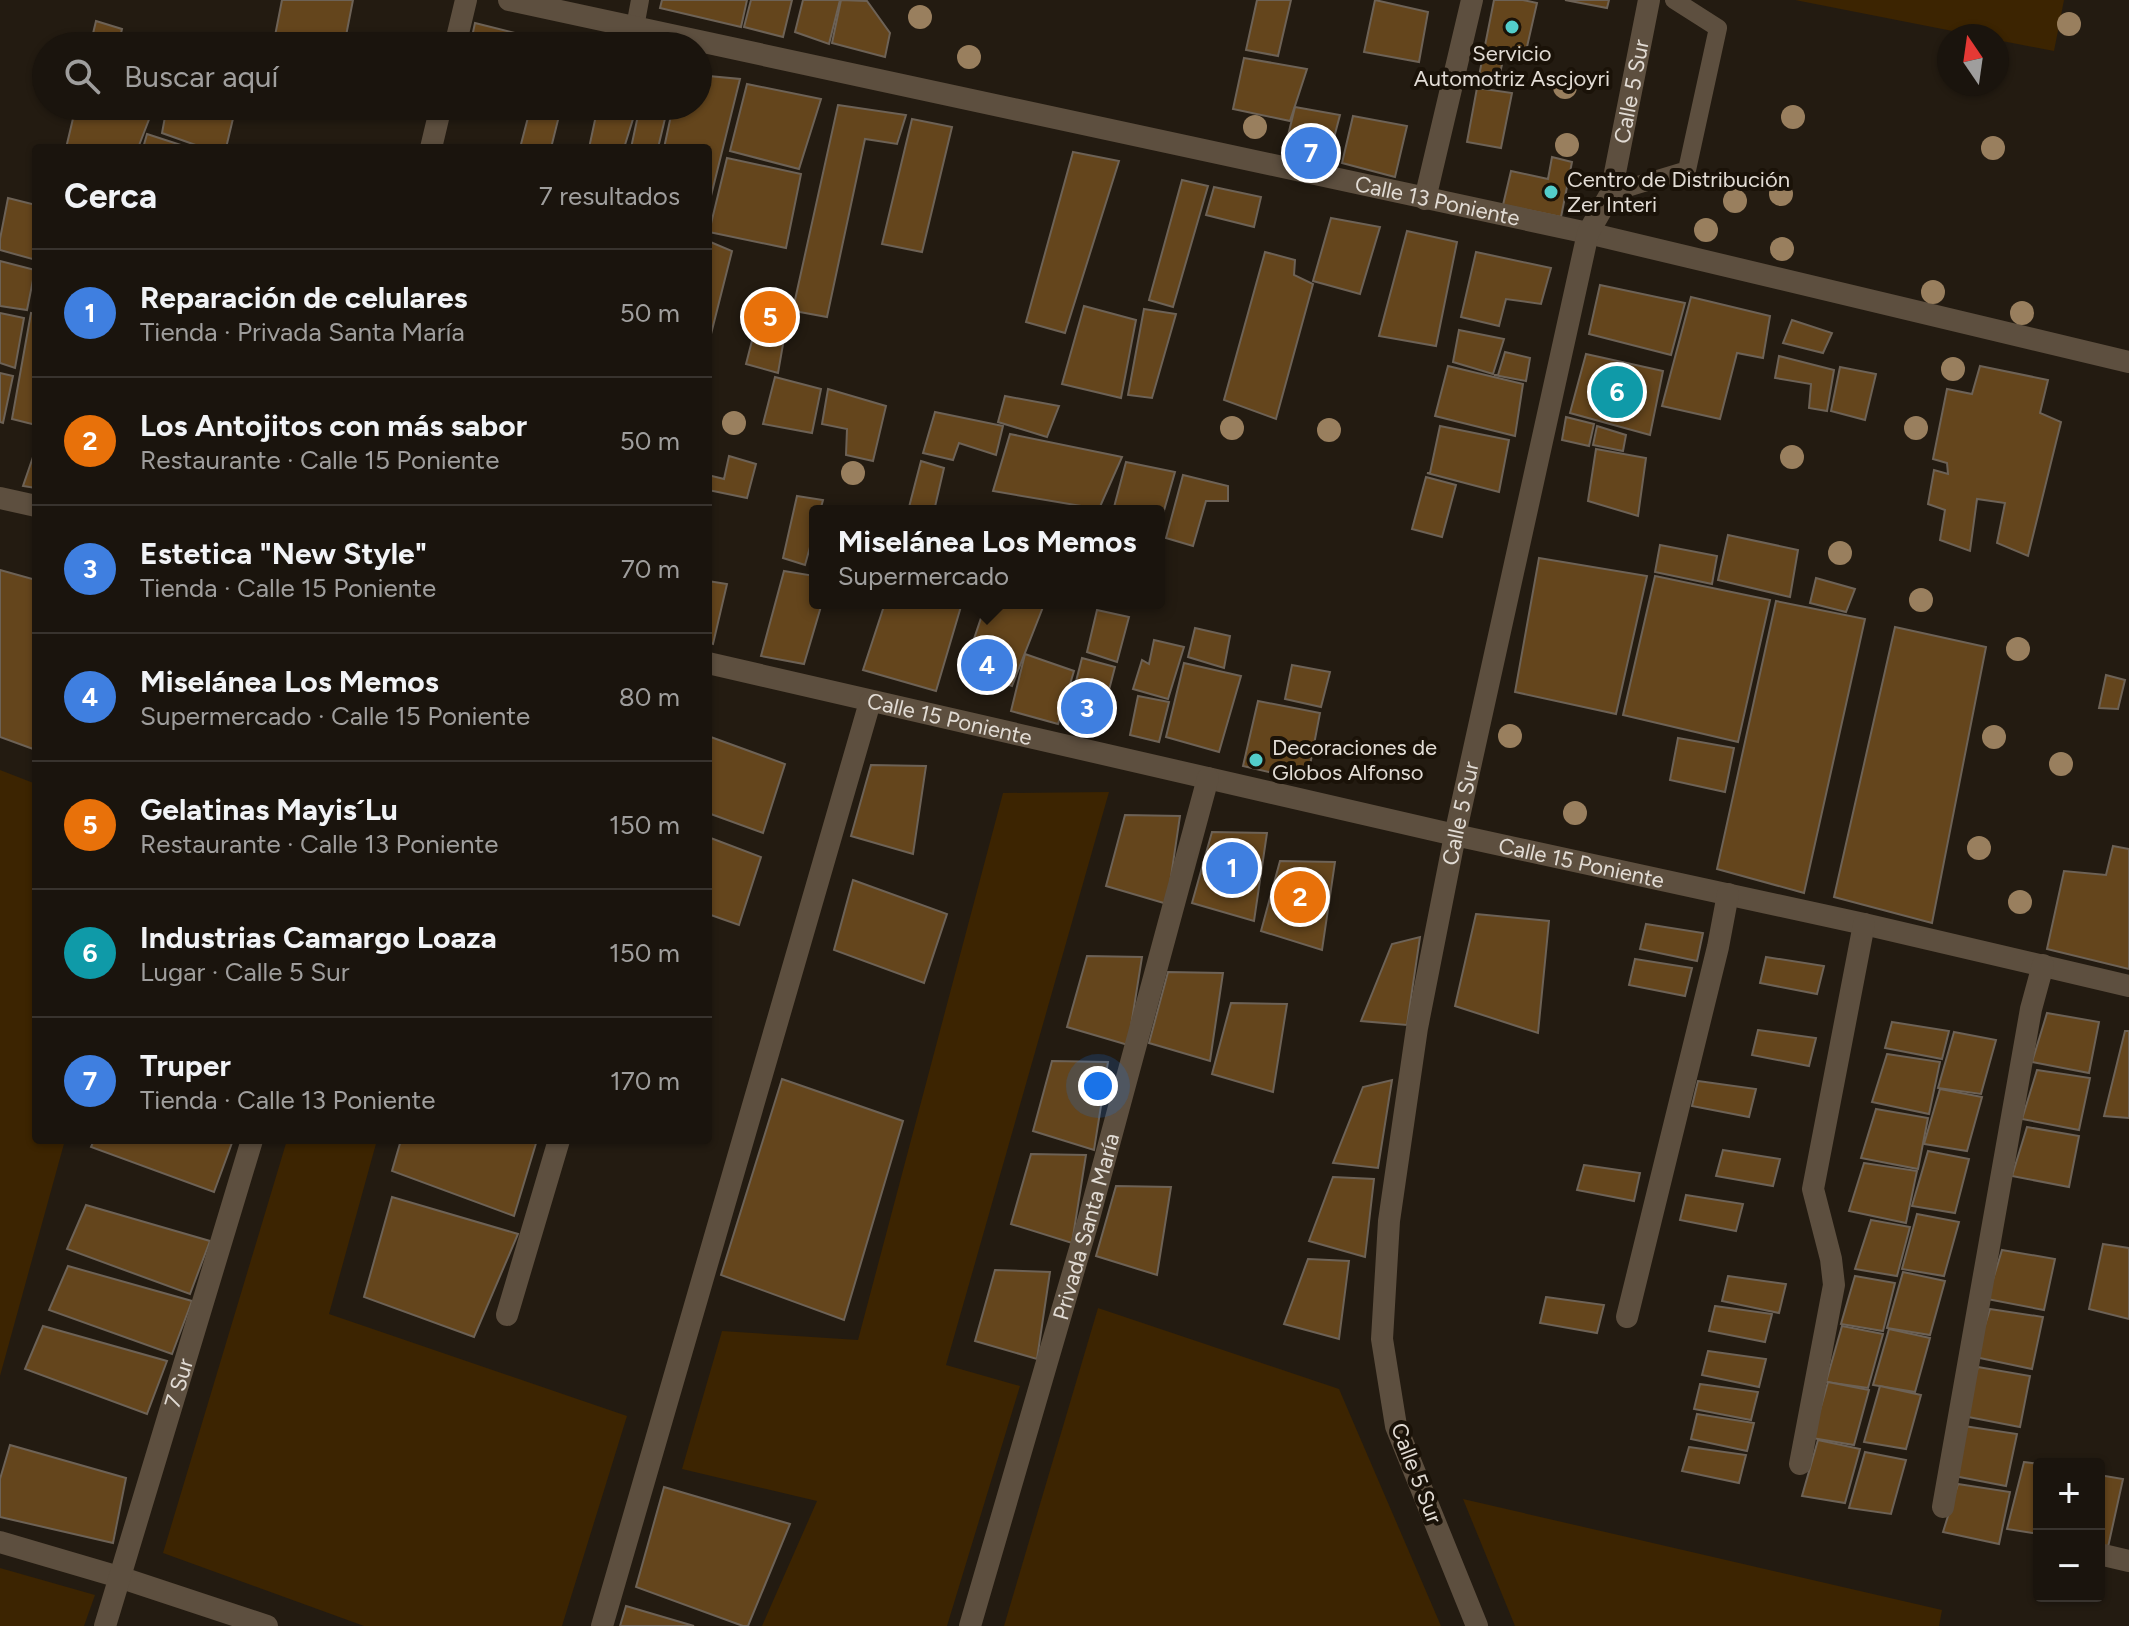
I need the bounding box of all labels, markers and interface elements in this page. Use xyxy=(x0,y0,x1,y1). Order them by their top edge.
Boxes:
marker: Servicio Automotriz Ascjoyri xyxy=(1503,18,1521,36)
north arrow xyxy=(1937,24,2009,96)
search box xyxy=(32,32,712,120)
street label: Calle 5 Sur xyxy=(1608,37,1655,146)
place label: Servicio Automotriz Ascjoyri xyxy=(1414,40,1610,92)
icon: search xyxy=(60,54,104,98)
text: Buscar aquí xyxy=(124,58,278,95)
pin: 7 xyxy=(1285,123,1337,183)
place label: Centro de Distribución Zer Interi xyxy=(1567,166,1790,218)
street label: Calle 13 Poniente xyxy=(1353,170,1522,232)
text: Cerca xyxy=(64,176,157,217)
text: 7 resultados xyxy=(539,180,680,212)
marker: Centro de Distribución Zer Interi xyxy=(1542,183,1560,201)
text: Reparación de celulares xyxy=(140,279,468,316)
pin: 5 xyxy=(744,287,796,347)
text: 1 xyxy=(85,297,95,329)
text: 50 m xyxy=(620,297,680,329)
text: Tienda · Privada Santa María xyxy=(140,316,465,348)
pin: 6 xyxy=(1591,362,1643,422)
text: Los Antojitos con más sabor xyxy=(140,407,527,444)
text: 2 xyxy=(82,425,98,457)
text: 50 m xyxy=(620,425,680,457)
text: Restaurante · Calle 15 Poniente xyxy=(140,444,499,476)
popup xyxy=(809,505,1165,609)
text: Miselánea Los Memos xyxy=(838,523,1136,560)
text: Estetica "New Style" xyxy=(140,535,427,572)
text: 3 xyxy=(83,553,97,585)
text: 70 m xyxy=(621,553,680,585)
text: Supermercado xyxy=(838,560,1009,592)
text: Tienda · Calle 15 Poniente xyxy=(140,572,436,604)
pin: 4 xyxy=(961,635,1013,695)
text: Miselánea Los Memos xyxy=(140,663,439,700)
pin: 3 xyxy=(1061,678,1113,738)
text: 4 xyxy=(82,681,98,713)
text: 80 m xyxy=(619,681,680,713)
street label: Calle 15 Poniente xyxy=(864,687,1035,751)
text: Supermercado · Calle 15 Poniente xyxy=(140,700,530,732)
place label: Decoraciones de Globos Alfonso xyxy=(1272,734,1437,786)
marker: Decoraciones de Globos Alfonso xyxy=(1247,751,1265,769)
street label: Calle 5 Sur xyxy=(1436,758,1485,868)
text: Gelatinas Mayis´Lu xyxy=(140,791,398,828)
text: 5 xyxy=(82,809,98,841)
text: 150 m xyxy=(609,809,680,841)
text: Restaurante · Calle 13 Poniente xyxy=(140,828,499,860)
street label: Calle 15 Poniente xyxy=(1496,832,1667,894)
pin: 1 xyxy=(1206,838,1258,898)
pin: 2 xyxy=(1274,867,1326,927)
text: Industrias Camargo Loaza xyxy=(140,919,497,956)
text: 6 xyxy=(82,937,98,969)
text: 150 m xyxy=(609,937,680,969)
text: Lugar · Calle 5 Sur xyxy=(140,956,349,988)
text: Truper xyxy=(140,1047,231,1084)
text: 7 xyxy=(83,1065,97,1097)
text: 170 m xyxy=(610,1065,680,1097)
your location xyxy=(1078,1066,1118,1106)
text: Tienda · Calle 13 Poniente xyxy=(140,1084,435,1116)
street label: Privada Santa María xyxy=(1047,1130,1125,1323)
street label: 7 Sur xyxy=(159,1354,199,1411)
street label: Calle 5 Sur xyxy=(1385,1419,1448,1528)
map controls xyxy=(2033,1458,2105,1602)
button: + xyxy=(2033,1458,2105,1530)
button: − xyxy=(2033,1530,2105,1602)

